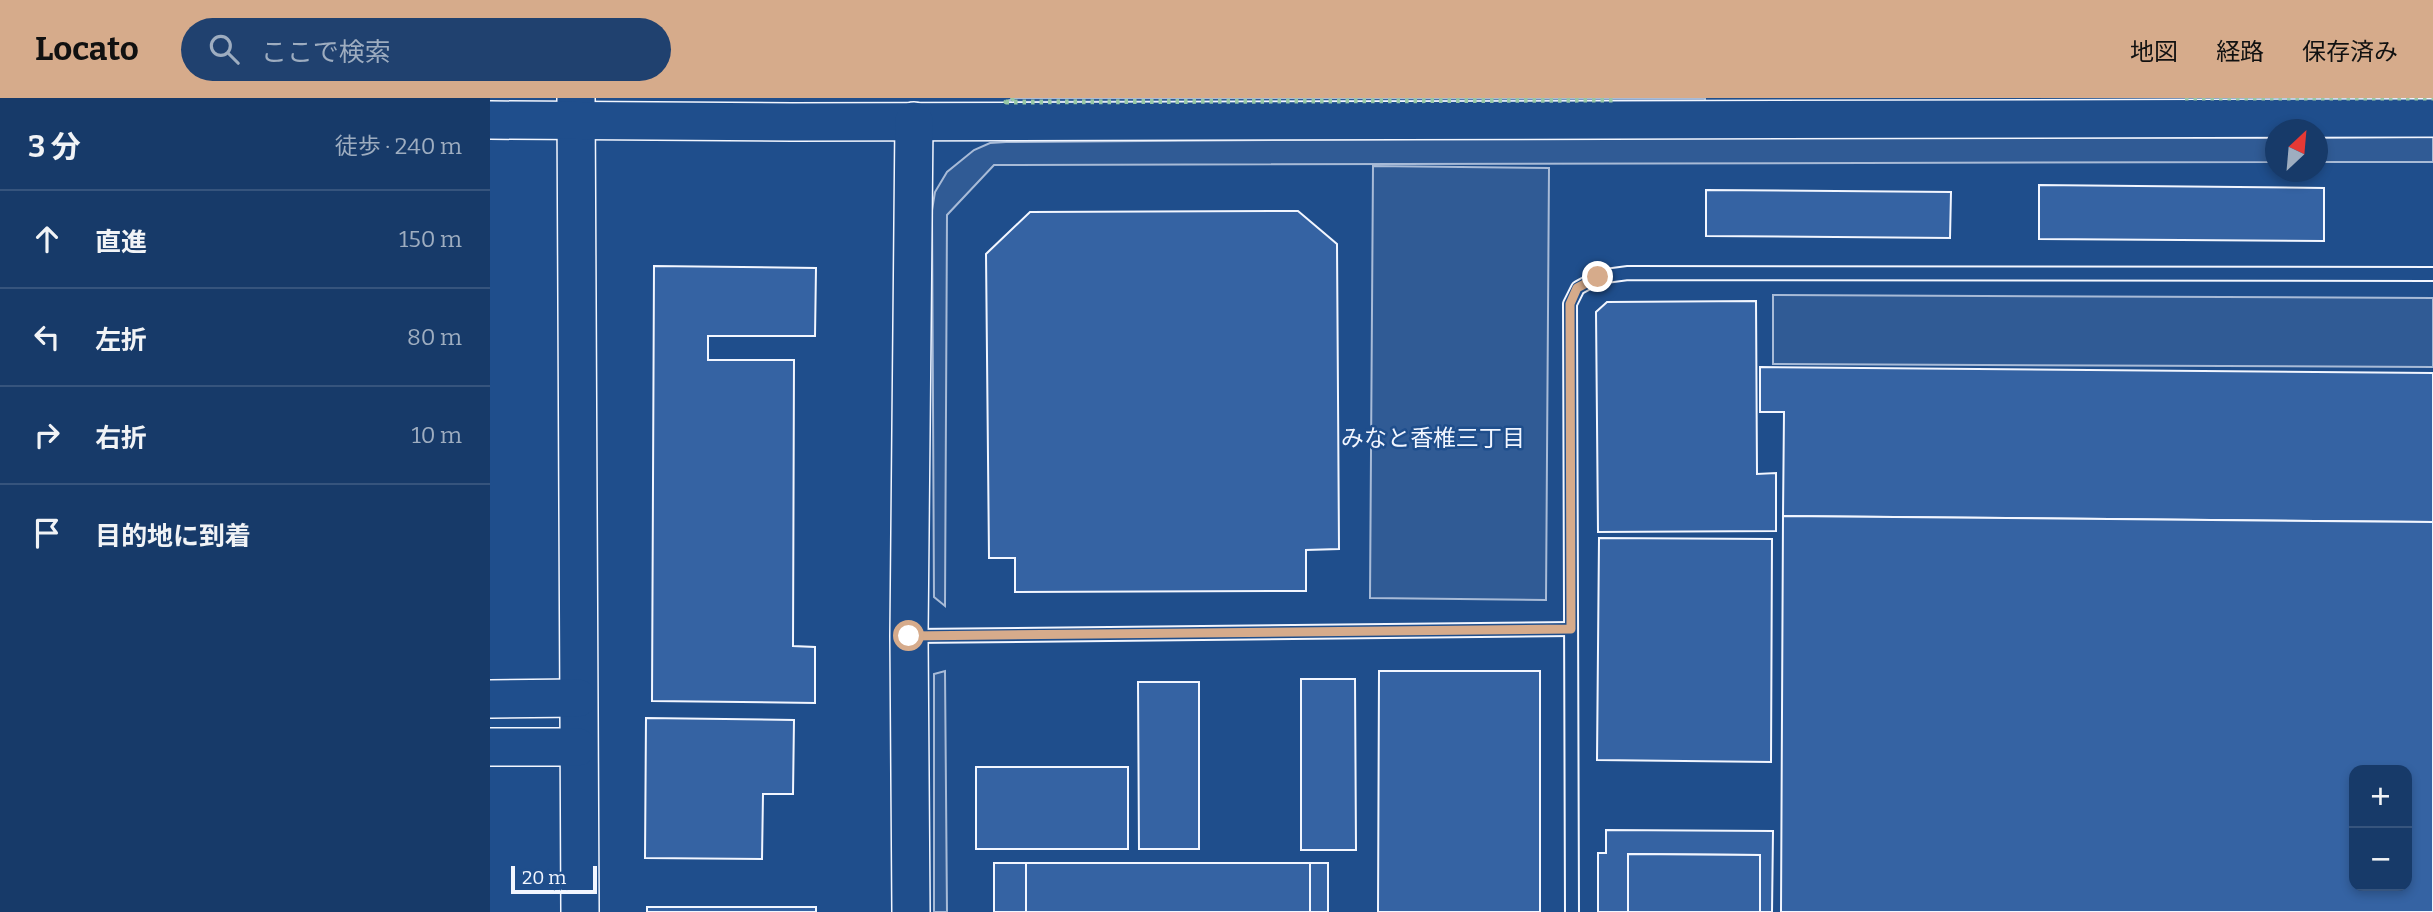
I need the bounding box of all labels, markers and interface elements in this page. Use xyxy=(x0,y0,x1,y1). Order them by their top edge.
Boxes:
search box xyxy=(181,18,671,81)
text: Locato xyxy=(35,29,139,69)
icon: search xyxy=(205,30,243,68)
text: ここで検索 xyxy=(261,37,391,68)
text: 地図 xyxy=(2130,38,2178,66)
text: 経路 xyxy=(2216,38,2264,66)
text: 保存済み xyxy=(2302,38,2398,66)
north arrow xyxy=(2265,119,2328,182)
text: 3 分 xyxy=(28,129,81,165)
text: 徒歩 · 240 m xyxy=(335,132,462,160)
icon: ahead xyxy=(28,220,66,258)
text: 150 m xyxy=(399,225,462,253)
text: 直進 xyxy=(95,227,147,258)
route end xyxy=(1582,261,1613,292)
icon: left xyxy=(28,318,66,356)
text: 80 m xyxy=(407,323,462,351)
text: 左折 xyxy=(95,325,147,356)
icon: right xyxy=(28,416,66,454)
text: 10 m xyxy=(411,421,462,449)
text: 右折 xyxy=(95,423,147,454)
district label: みなと香椎三丁目 xyxy=(1341,424,1525,452)
icon: arrive xyxy=(28,514,66,552)
text: 目的地に到着 xyxy=(95,521,251,552)
route start xyxy=(893,620,924,651)
map controls xyxy=(2349,765,2412,891)
button: + xyxy=(2349,765,2412,828)
button: − xyxy=(2349,828,2412,891)
scale bar xyxy=(511,863,597,895)
text: 20 m xyxy=(522,866,566,889)

